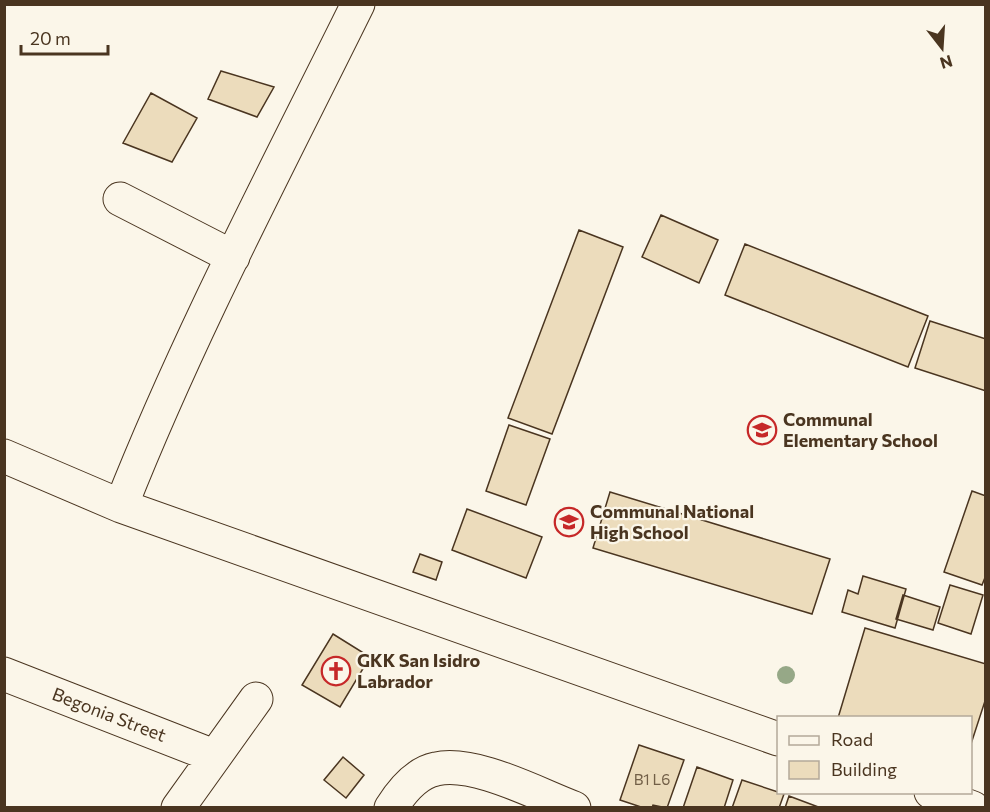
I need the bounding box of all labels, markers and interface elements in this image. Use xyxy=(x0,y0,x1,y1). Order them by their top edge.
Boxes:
scale bar xyxy=(21,18,108,56)
north arrow xyxy=(912,18,972,78)
text: 20 m xyxy=(30,27,71,49)
text: N xyxy=(938,52,955,74)
place label: Communal Elementary School xyxy=(783,408,938,451)
school or university icon: Communal Elementary School xyxy=(746,414,778,446)
place label: Communal National High School xyxy=(590,500,754,543)
school or university icon: Communal National High School xyxy=(553,506,585,538)
place label: GKK San Isidro Labrador xyxy=(357,649,481,692)
church icon: GKK San Isidro Labrador xyxy=(320,655,352,687)
street label: Begonia Street xyxy=(49,682,169,746)
legend xyxy=(777,716,972,794)
text: Road xyxy=(831,728,873,750)
text: Building xyxy=(831,758,897,780)
house number: B1 L6 xyxy=(634,770,670,788)

